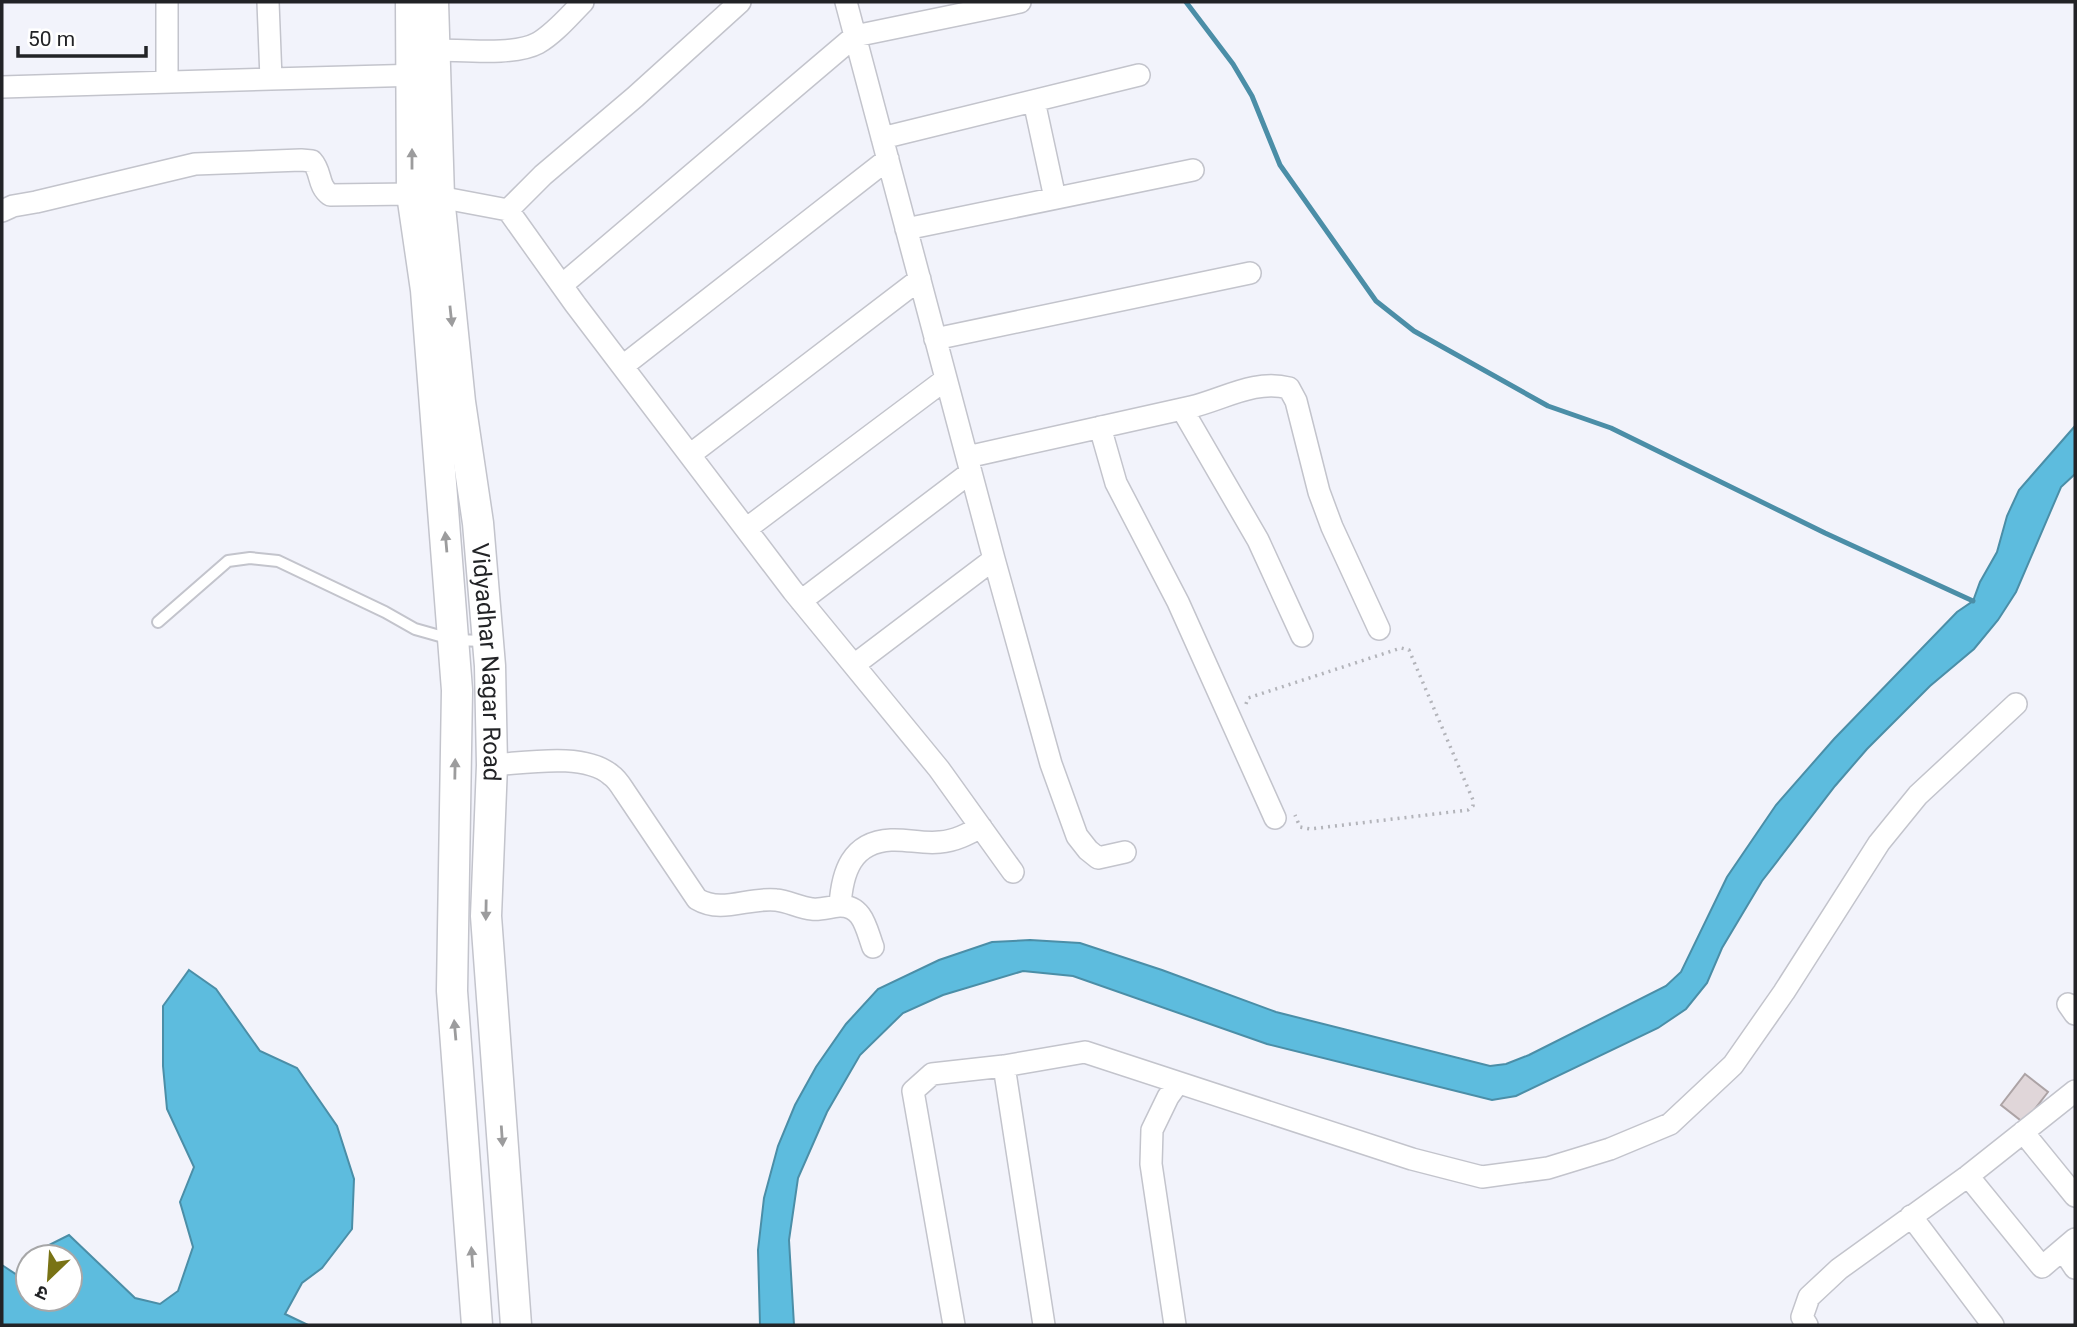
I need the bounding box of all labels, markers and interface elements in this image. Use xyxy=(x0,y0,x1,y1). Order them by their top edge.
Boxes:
scale bar xyxy=(18,14,145,58)
text: 50 m xyxy=(28,27,75,51)
one-way arrow xyxy=(406,148,418,170)
one-way arrow xyxy=(446,306,457,328)
one-way arrow xyxy=(440,531,451,553)
street label: Vidyadhar Nagar Road xyxy=(466,542,506,782)
one-way arrow xyxy=(450,758,461,780)
one-way arrow xyxy=(481,899,492,921)
one-way arrow xyxy=(449,1019,460,1041)
one-way arrow xyxy=(497,1126,508,1148)
north arrow xyxy=(14,1243,84,1313)
one-way arrow xyxy=(466,1246,477,1268)
text: उ xyxy=(31,1280,52,1306)

